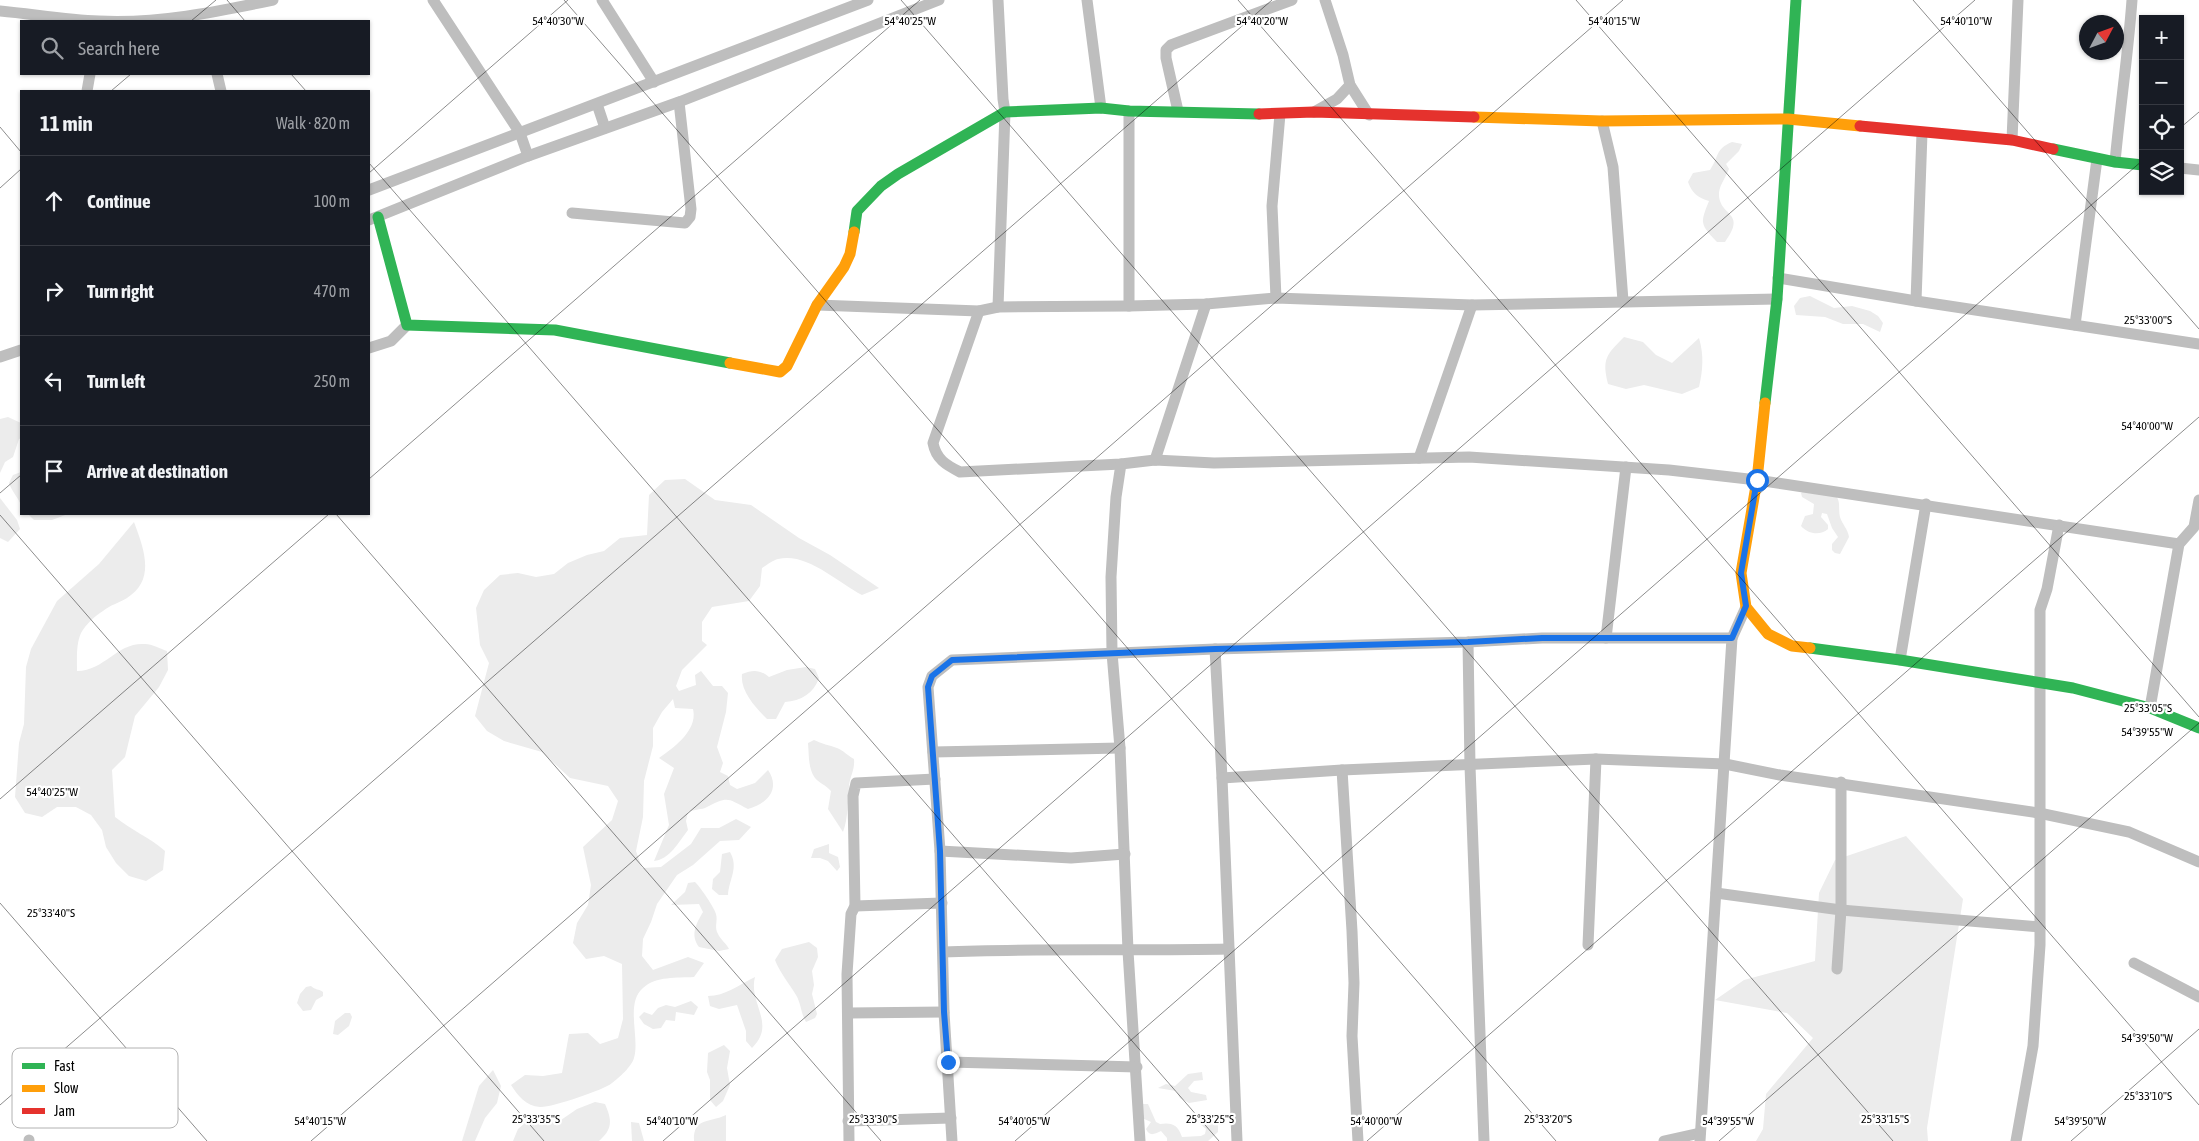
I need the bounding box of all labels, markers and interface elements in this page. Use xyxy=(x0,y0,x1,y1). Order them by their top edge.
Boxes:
text: 54°40'30"W xyxy=(532,14,584,28)
text: 54°40'25"W xyxy=(884,14,936,28)
text: 54°40'20"W xyxy=(1236,14,1288,28)
text: 54°40'15"W xyxy=(1588,14,1640,28)
text: 54°40'10"W xyxy=(1940,14,1992,28)
north arrow xyxy=(2079,15,2124,60)
map controls xyxy=(2139,15,2184,195)
button: + xyxy=(2139,15,2184,60)
search box xyxy=(20,20,370,75)
icon: search xyxy=(38,34,66,62)
text: Search here xyxy=(78,37,160,59)
button: − xyxy=(2139,60,2184,105)
button: locate xyxy=(2139,105,2184,150)
text: 11 min xyxy=(40,111,93,135)
text: Walk · 820 m xyxy=(276,114,350,132)
button: layers xyxy=(2139,150,2184,195)
icon: ahead xyxy=(40,187,68,215)
text: Continue xyxy=(87,190,151,212)
text: 100 m xyxy=(314,192,350,210)
icon: right xyxy=(40,277,68,305)
text: Turn right xyxy=(87,280,154,302)
text: 470 m xyxy=(314,282,350,300)
text: 25°33'00"S xyxy=(2124,313,2172,327)
icon: left xyxy=(40,367,68,395)
text: Turn left xyxy=(87,370,145,392)
text: 250 m xyxy=(314,372,350,390)
text: 54°40'00"W xyxy=(2121,419,2173,433)
icon: arrive xyxy=(40,457,68,485)
text: Arrive at destination xyxy=(87,460,228,482)
route start xyxy=(1746,469,1769,492)
text: 25°33'05"S xyxy=(2124,701,2172,715)
text: 54°39'55"W xyxy=(2121,725,2173,739)
text: 54°40'25"W xyxy=(26,785,78,799)
text: 25°33'40"S xyxy=(27,906,75,920)
text: 54°39'50"W xyxy=(2121,1031,2173,1045)
legend xyxy=(12,1048,178,1128)
route end xyxy=(937,1051,960,1074)
text: Fast xyxy=(54,1058,75,1074)
text: Slow xyxy=(54,1080,79,1096)
text: 25°33'10"S xyxy=(2124,1089,2172,1103)
text: Jam xyxy=(54,1103,75,1119)
text: 25°33'35"S xyxy=(512,1112,560,1126)
text: 25°33'30"S xyxy=(849,1112,897,1126)
text: 25°33'25"S xyxy=(1186,1112,1234,1126)
text: 25°33'20"S xyxy=(1524,1112,1572,1126)
text: 25°33'15"S xyxy=(1861,1112,1909,1126)
text: 54°40'15"W xyxy=(294,1114,346,1128)
text: 54°40'10"W xyxy=(646,1114,698,1128)
text: 54°40'05"W xyxy=(998,1114,1050,1128)
text: 54°40'00"W xyxy=(1350,1114,1402,1128)
text: 54°39'55"W xyxy=(1702,1114,1754,1128)
text: 54°39'50"W xyxy=(2054,1114,2106,1128)

